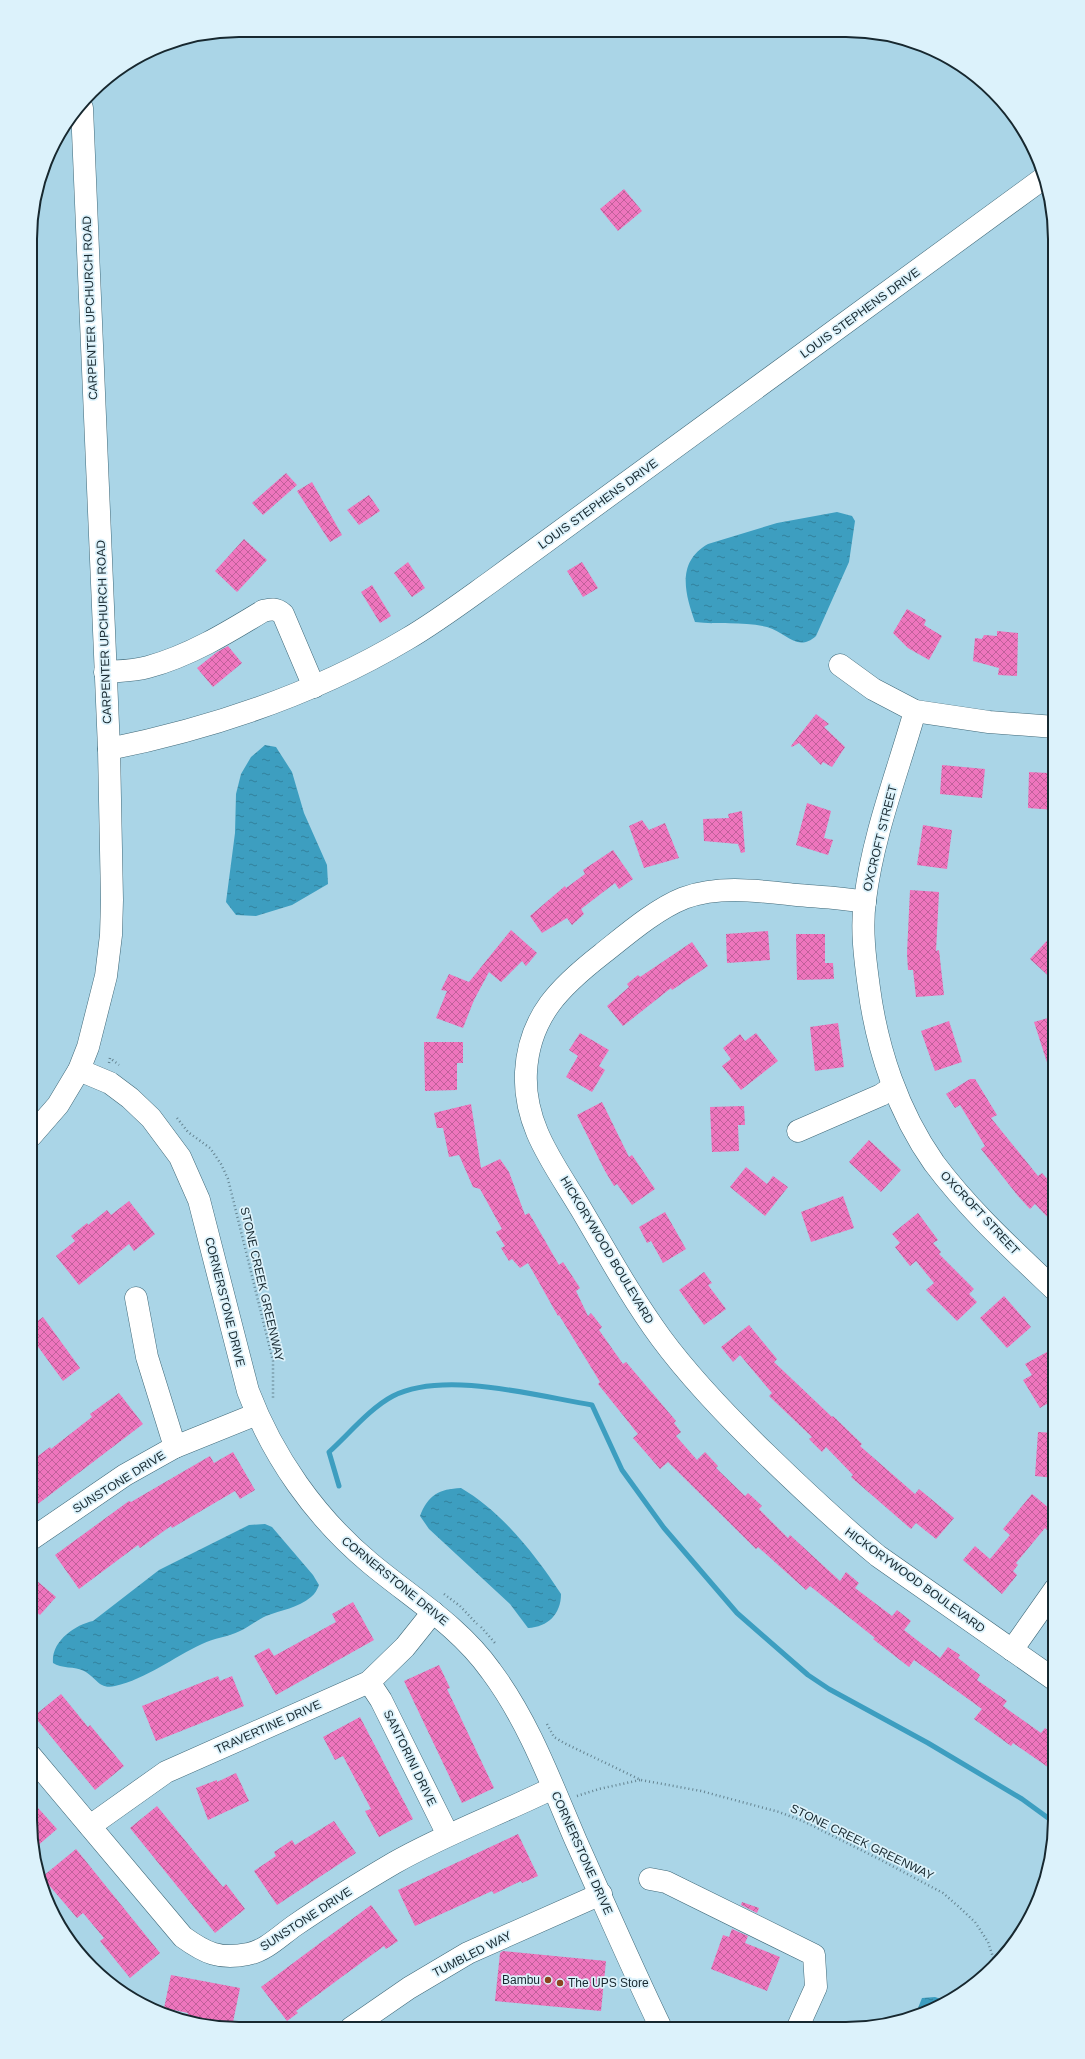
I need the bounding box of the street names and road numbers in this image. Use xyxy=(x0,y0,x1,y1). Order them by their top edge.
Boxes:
street label: CARPENTER UPCHURCH ROAD xyxy=(80,215,100,400)
street label: LOUIS STEPHENS DRIVE xyxy=(798,265,922,361)
street label: LOUIS STEPHENS DRIVE xyxy=(536,456,660,552)
street label: CARPENTER UPCHURCH ROAD xyxy=(94,539,114,724)
street label: OXCROFT STREET xyxy=(860,783,900,893)
street label: OXCROFT STREET xyxy=(938,1168,1023,1258)
street label: HICKORYWOOD BOULEVARD xyxy=(557,1174,657,1327)
street label: STONE CREEK GREENWAY xyxy=(237,1206,287,1362)
street label: CORNERSTONE DRIVE xyxy=(202,1236,248,1368)
street label: SUNSTONE DRIVE xyxy=(70,1448,168,1516)
street label: HICKORYWOOD BOULEVARD xyxy=(842,1524,988,1636)
street label: CORNERSTONE DRIVE xyxy=(339,1534,451,1628)
street label: TRAVERTINE DRIVE xyxy=(213,1697,323,1757)
street label: SANTORINI DRIVE xyxy=(381,1708,439,1808)
street label: CORNERSTONE DRIVE xyxy=(549,1789,615,1917)
street label: STONE CREEK GREENWAY xyxy=(788,1801,936,1883)
street label: SUNSTONE DRIVE xyxy=(258,1884,354,1954)
street label: TUMBLED WAY xyxy=(430,1928,514,1980)

